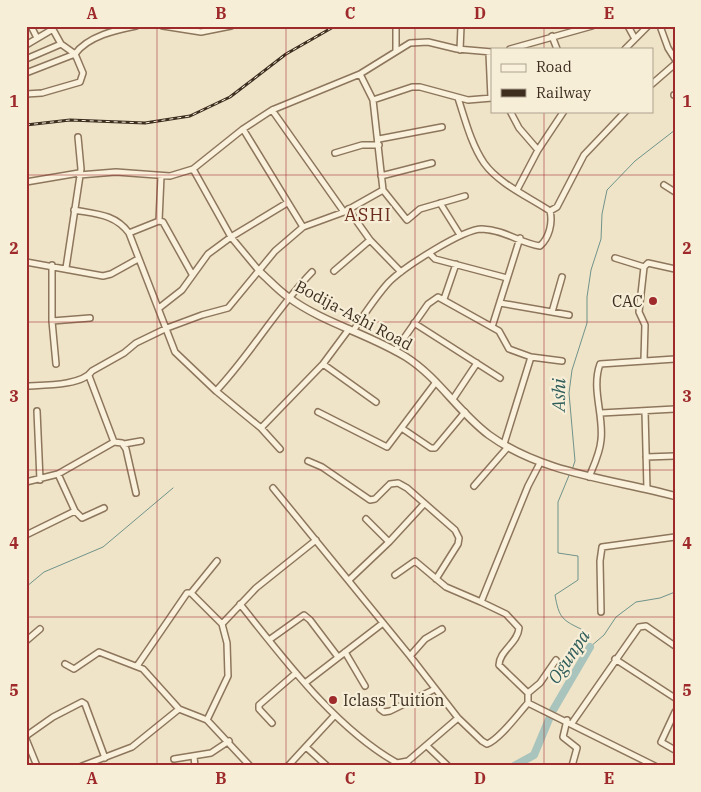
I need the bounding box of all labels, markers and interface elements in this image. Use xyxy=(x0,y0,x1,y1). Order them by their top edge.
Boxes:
text: A xyxy=(86,3,98,23)
text: B xyxy=(215,3,227,23)
text: C xyxy=(345,3,355,23)
text: D xyxy=(474,3,486,23)
text: E xyxy=(604,3,614,23)
legend xyxy=(491,48,654,112)
text: Road xyxy=(536,57,572,76)
text: Railway xyxy=(536,83,591,102)
text: 1 xyxy=(9,91,19,111)
text: 1 xyxy=(682,91,692,111)
district label: ASHI xyxy=(344,203,392,226)
text: 2 xyxy=(9,238,19,258)
text: 2 xyxy=(682,238,692,258)
street label: Bodija-Ashi Road xyxy=(292,276,416,354)
place label: CAC xyxy=(612,291,643,311)
marker: CAC xyxy=(647,295,659,307)
water label: Ashi xyxy=(547,377,570,413)
text: 3 xyxy=(9,386,19,406)
text: 3 xyxy=(682,386,692,406)
text: 4 xyxy=(9,533,19,553)
text: 4 xyxy=(682,533,692,553)
water label: Ogunpa xyxy=(542,625,595,688)
text: 5 xyxy=(9,680,19,700)
text: 5 xyxy=(682,680,692,700)
place label: Iclass Tuition xyxy=(343,690,445,710)
marker: Iclass Tuition xyxy=(327,694,339,706)
text: A xyxy=(86,768,98,788)
text: B xyxy=(215,768,227,788)
text: C xyxy=(345,768,355,788)
text: D xyxy=(474,768,486,788)
text: E xyxy=(604,768,614,788)

